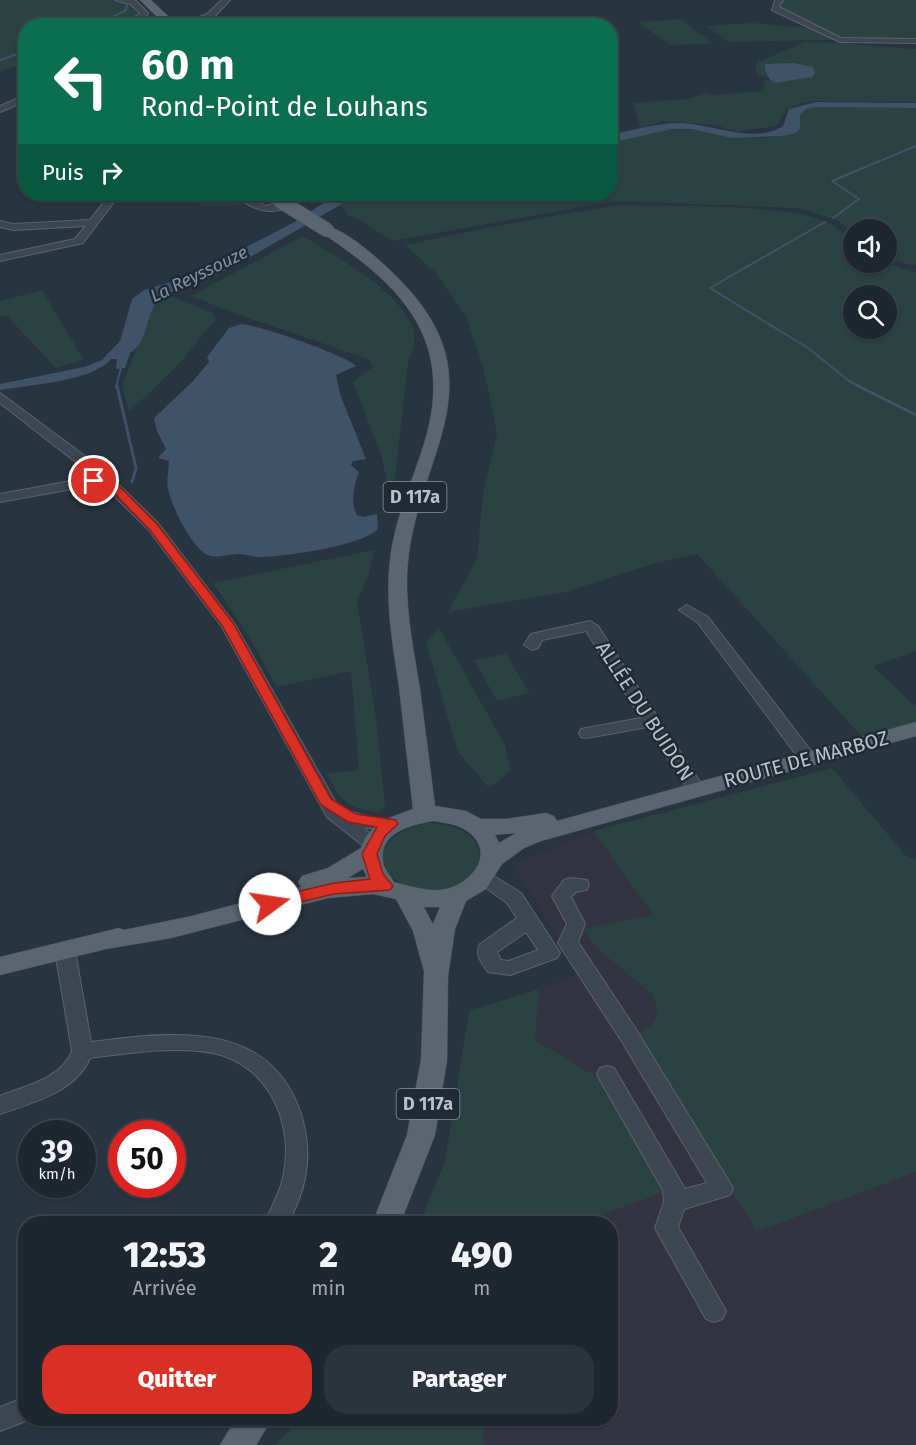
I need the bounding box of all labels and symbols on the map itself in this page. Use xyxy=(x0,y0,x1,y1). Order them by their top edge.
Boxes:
water label: La Reyssouze xyxy=(147,241,251,307)
pin xyxy=(68,455,119,506)
road number: D 117a xyxy=(384,482,446,512)
street label: ALLÉE DU BUIDON xyxy=(591,637,699,785)
street label: ROUTE DE MARBOZ xyxy=(721,726,891,792)
position arrow xyxy=(238,872,302,936)
road number: D 117a xyxy=(396,1089,460,1119)
speed limit sign: 50 xyxy=(108,1120,186,1198)

